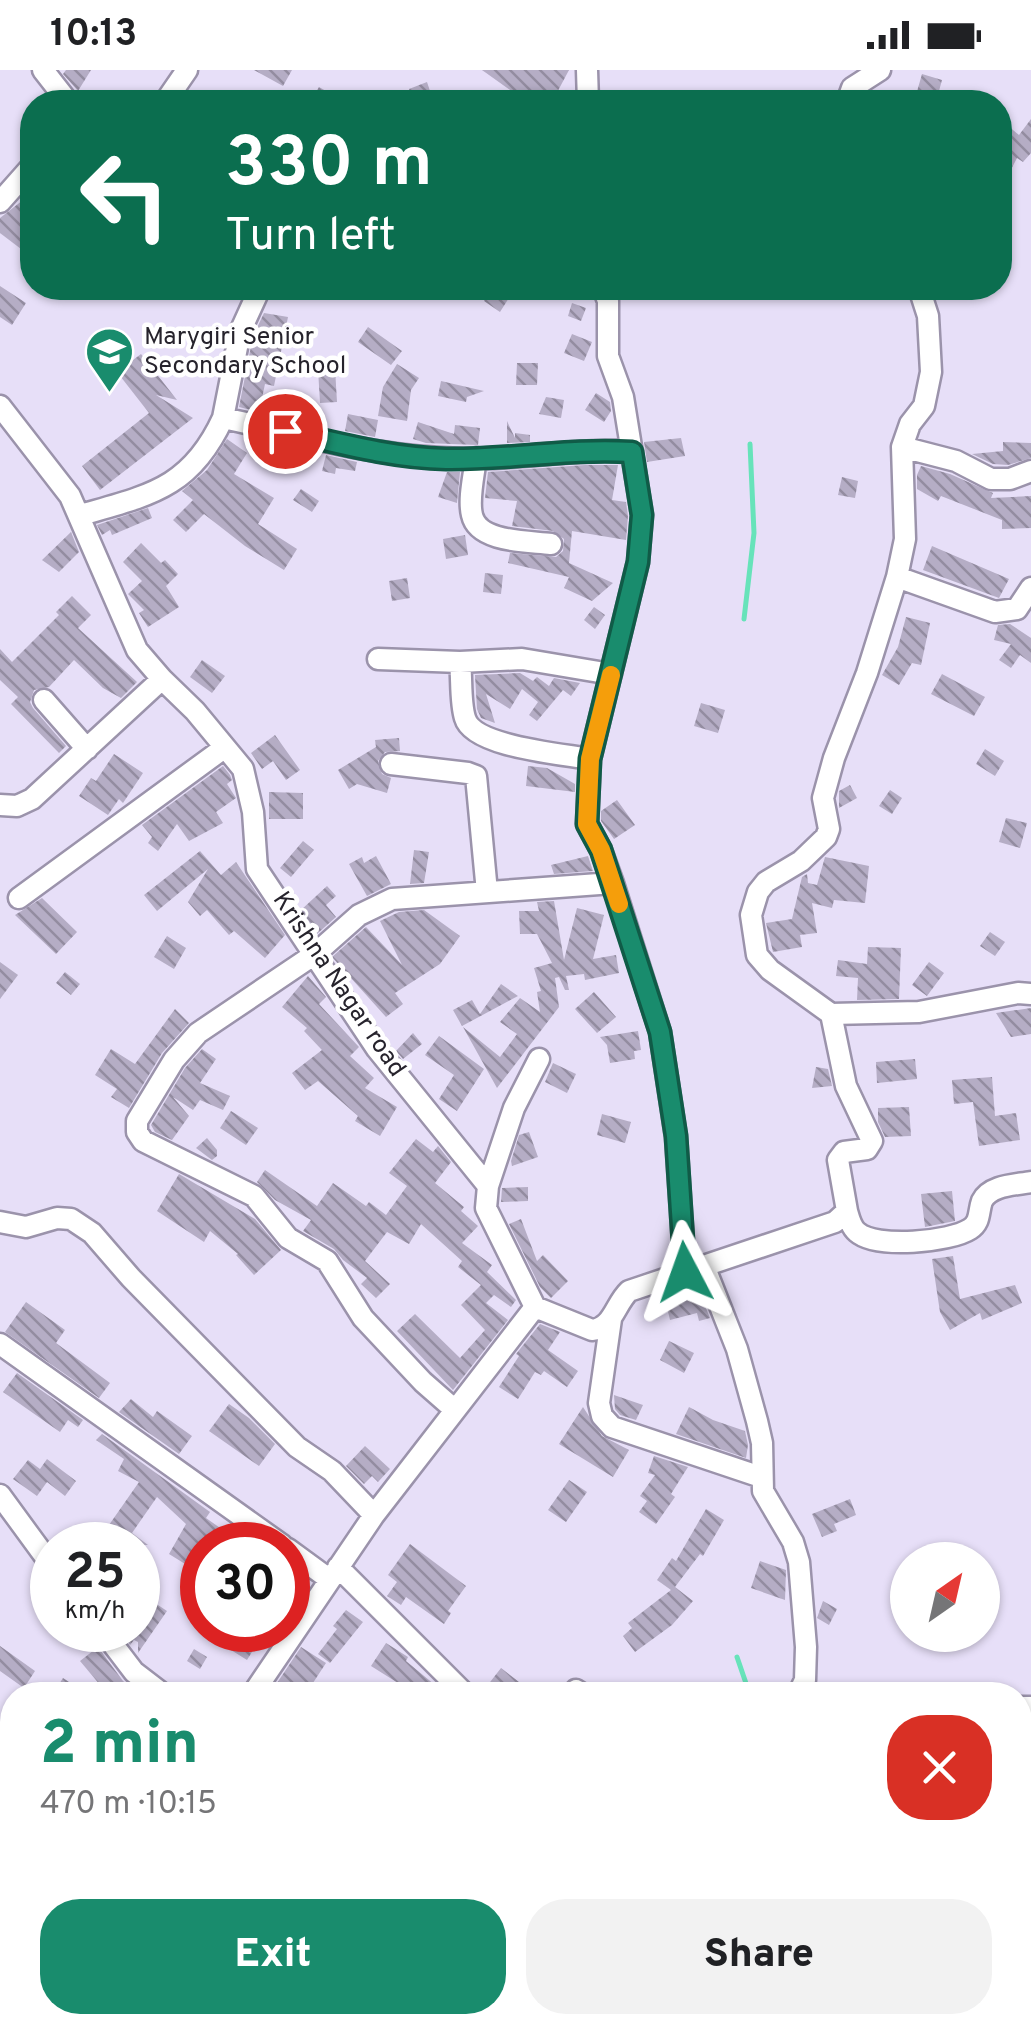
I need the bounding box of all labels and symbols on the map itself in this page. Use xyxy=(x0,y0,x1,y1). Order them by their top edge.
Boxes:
place label: Marygiri Senior Secondary School xyxy=(144,322,346,383)
school or university icon: Marygiri Senior Secondary School xyxy=(83,326,135,394)
pin xyxy=(243,389,328,474)
street label: Krishna Nagar road xyxy=(264,886,412,1084)
position arrow xyxy=(633,1220,737,1324)
speed limit sign: 30 xyxy=(180,1522,310,1652)
north arrow xyxy=(890,1542,1000,1652)

